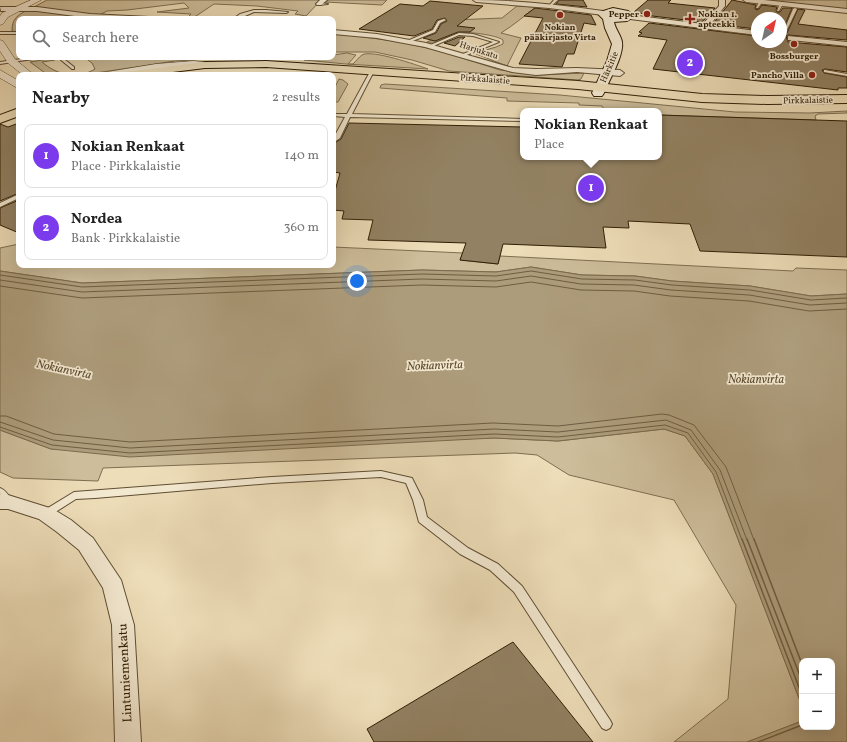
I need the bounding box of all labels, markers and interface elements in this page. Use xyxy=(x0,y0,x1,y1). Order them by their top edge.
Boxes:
place label: Pepper xyxy=(609,8,640,21)
place label: Nokian 1. apteekki xyxy=(698,8,738,31)
marker: Pepper xyxy=(642,9,652,19)
marker: Nokian pääkirjasto Virta xyxy=(555,10,565,20)
north arrow xyxy=(751,12,787,48)
marker: Nokian 1. apteekki xyxy=(685,14,695,24)
search box xyxy=(16,16,336,60)
place label: Nokian pääkirjasto Virta xyxy=(524,21,596,44)
icon: search xyxy=(30,27,52,49)
text: Search here xyxy=(62,28,139,49)
street label: Harjukatu xyxy=(458,38,500,63)
marker: Bossburger xyxy=(789,39,799,49)
pin: 2 xyxy=(677,48,703,78)
street label: Härkitie xyxy=(597,50,622,85)
place label: Bossburger xyxy=(770,50,819,63)
place label: Pancho Villa xyxy=(751,69,804,82)
marker: Pancho Villa xyxy=(807,70,817,80)
street label: Pirkkalaistie xyxy=(460,71,510,88)
text: Nearby xyxy=(32,87,90,110)
text: 2 results xyxy=(272,89,320,107)
street label: Pirkkalaistie xyxy=(783,94,833,107)
popup xyxy=(520,108,662,160)
text: Nokian Renkaat xyxy=(534,115,648,136)
text: Place xyxy=(534,136,564,154)
text: Nokian Renkaat xyxy=(71,137,185,158)
text: 1 xyxy=(43,147,49,165)
text: 140 m xyxy=(285,147,319,165)
text: Place · Pirkkalaistie xyxy=(71,158,181,176)
pin: 1 xyxy=(578,173,604,203)
text: Nordea xyxy=(71,209,123,230)
text: 2 xyxy=(43,219,49,237)
text: 360 m xyxy=(284,219,319,237)
text: Bank · Pirkkalaistie xyxy=(71,230,180,248)
your location xyxy=(347,271,367,291)
water label: Nokianvirta xyxy=(35,356,93,384)
water label: Nokianvirta xyxy=(407,357,464,375)
water label: Nokianvirta xyxy=(728,372,784,388)
street label: Lintuniemenkatu xyxy=(114,623,138,723)
map controls xyxy=(799,658,835,730)
button: + xyxy=(799,658,835,694)
button: − xyxy=(799,694,835,730)

